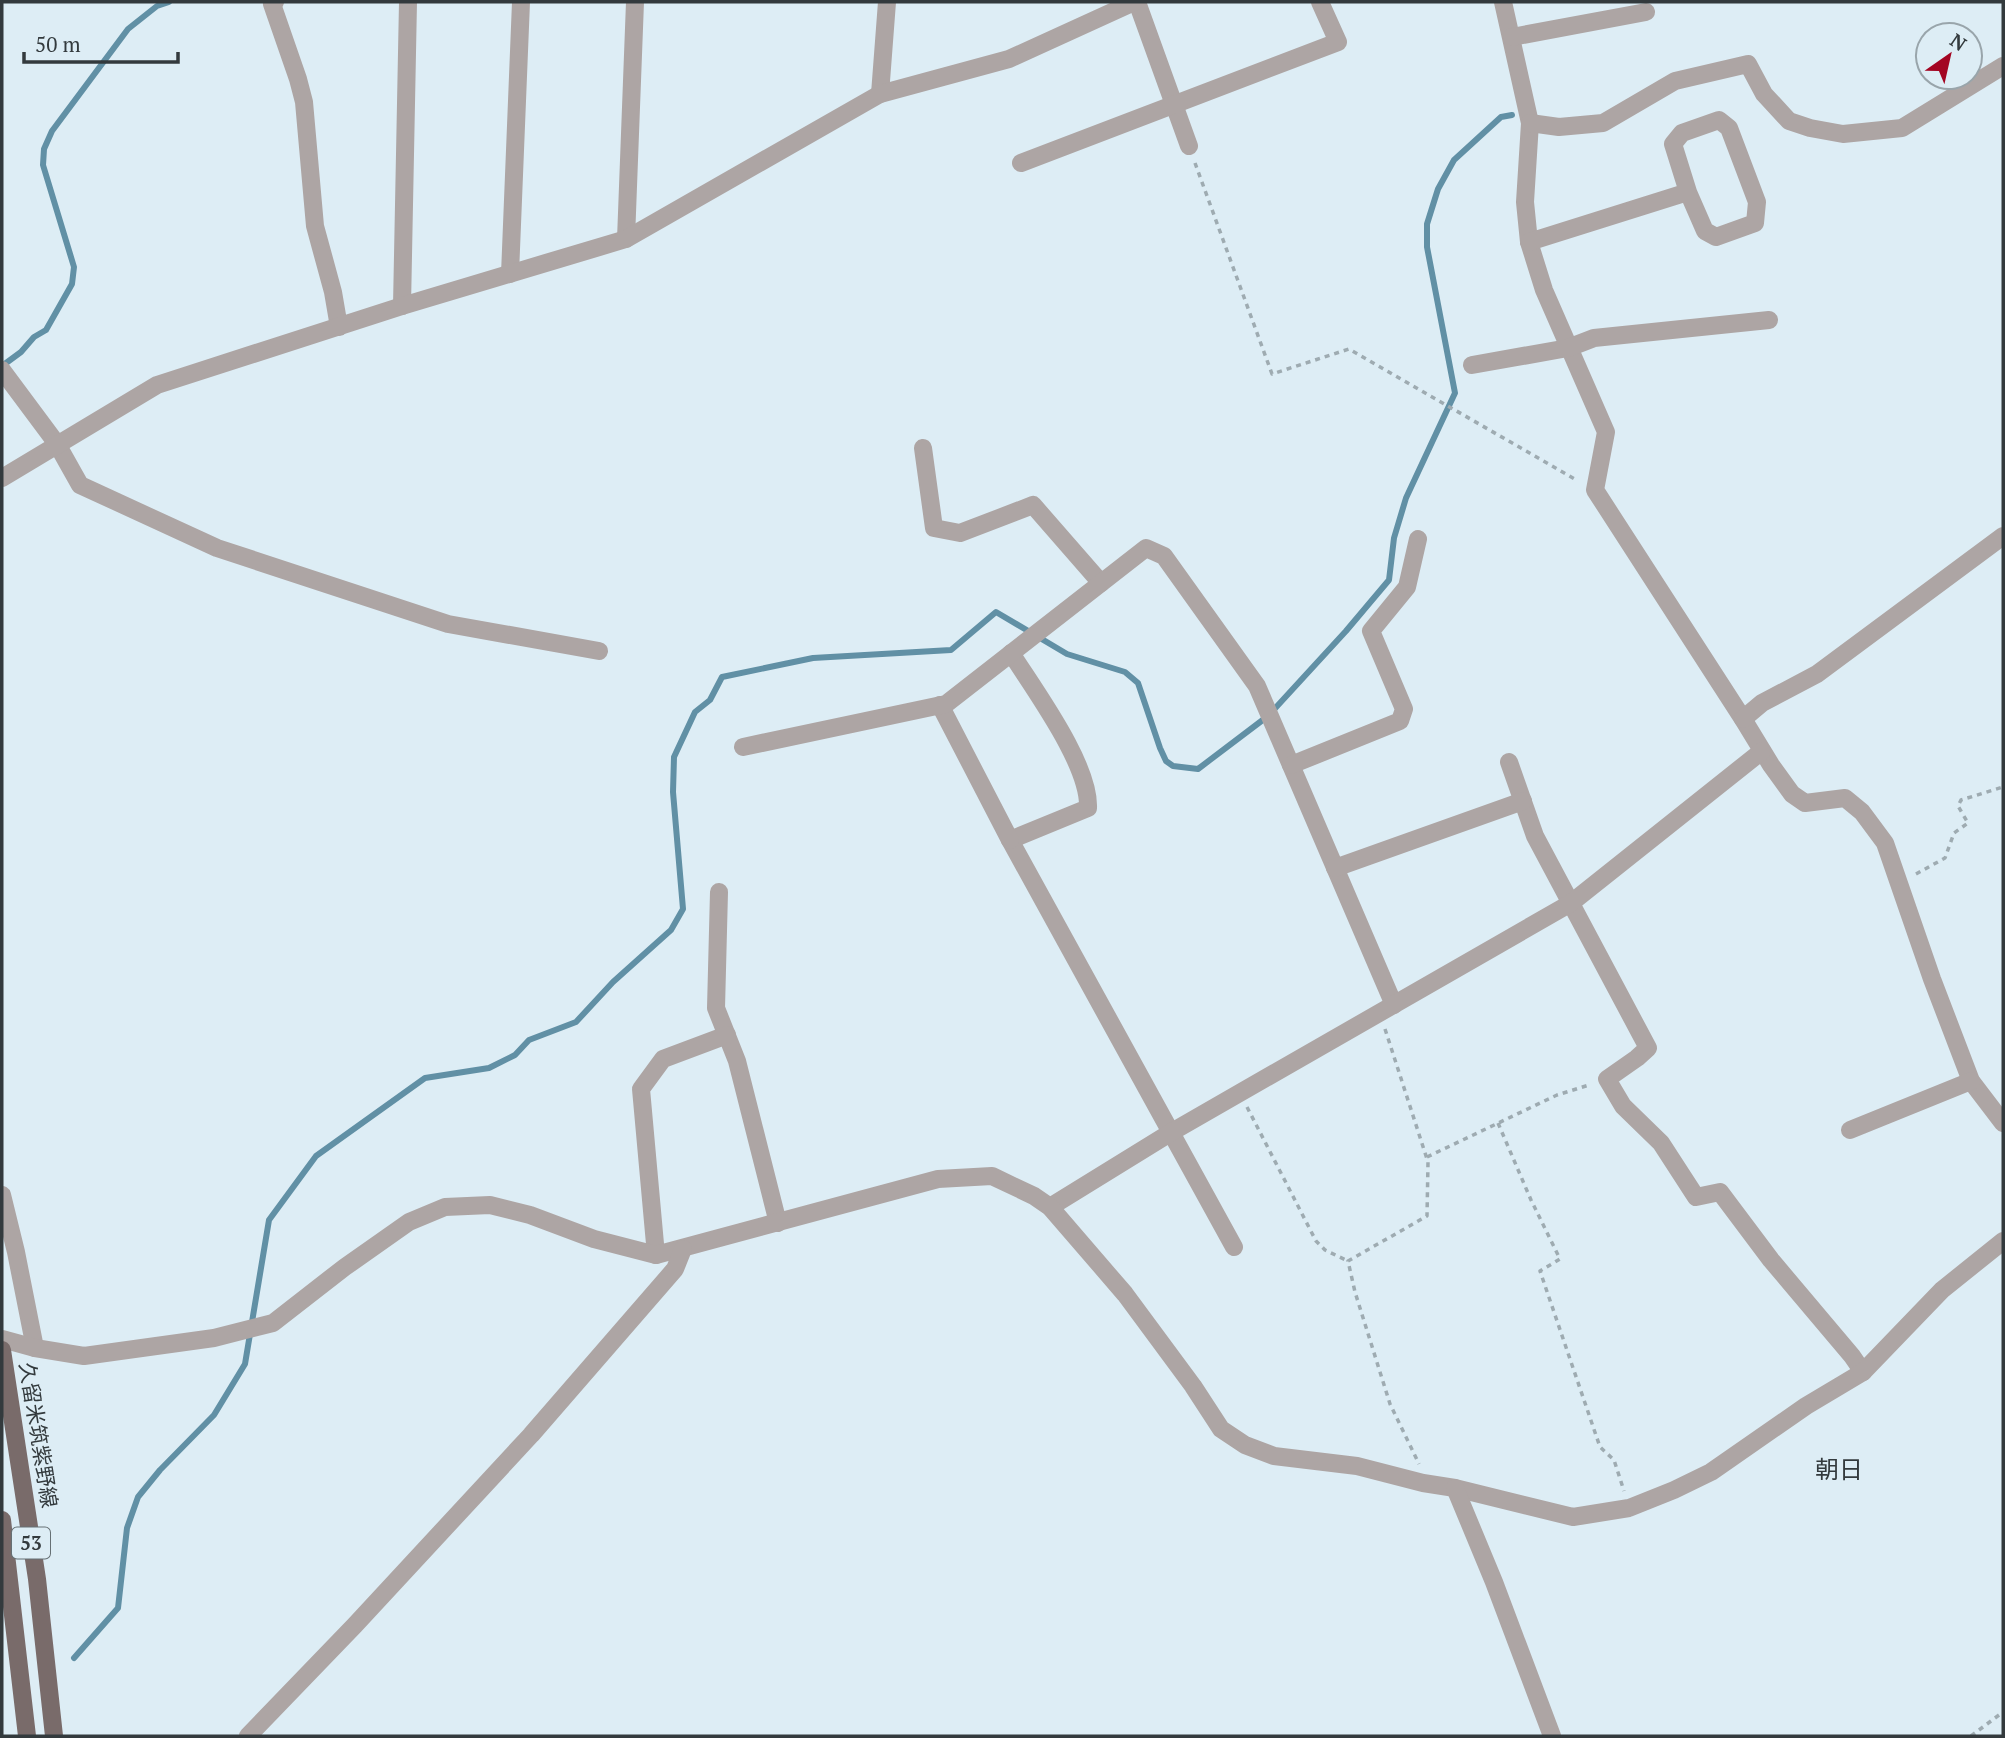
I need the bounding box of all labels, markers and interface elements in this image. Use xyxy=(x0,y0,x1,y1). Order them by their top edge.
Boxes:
scale bar xyxy=(24,21,178,65)
north arrow xyxy=(1914,21,1984,91)
text: N xyxy=(1946,27,1972,56)
text: 50 m xyxy=(35,30,81,58)
street label: 久留米筑紫野線 xyxy=(14,1360,64,1510)
district label: 朝日 xyxy=(1815,1453,1863,1485)
road number: 53 xyxy=(12,1527,50,1558)

